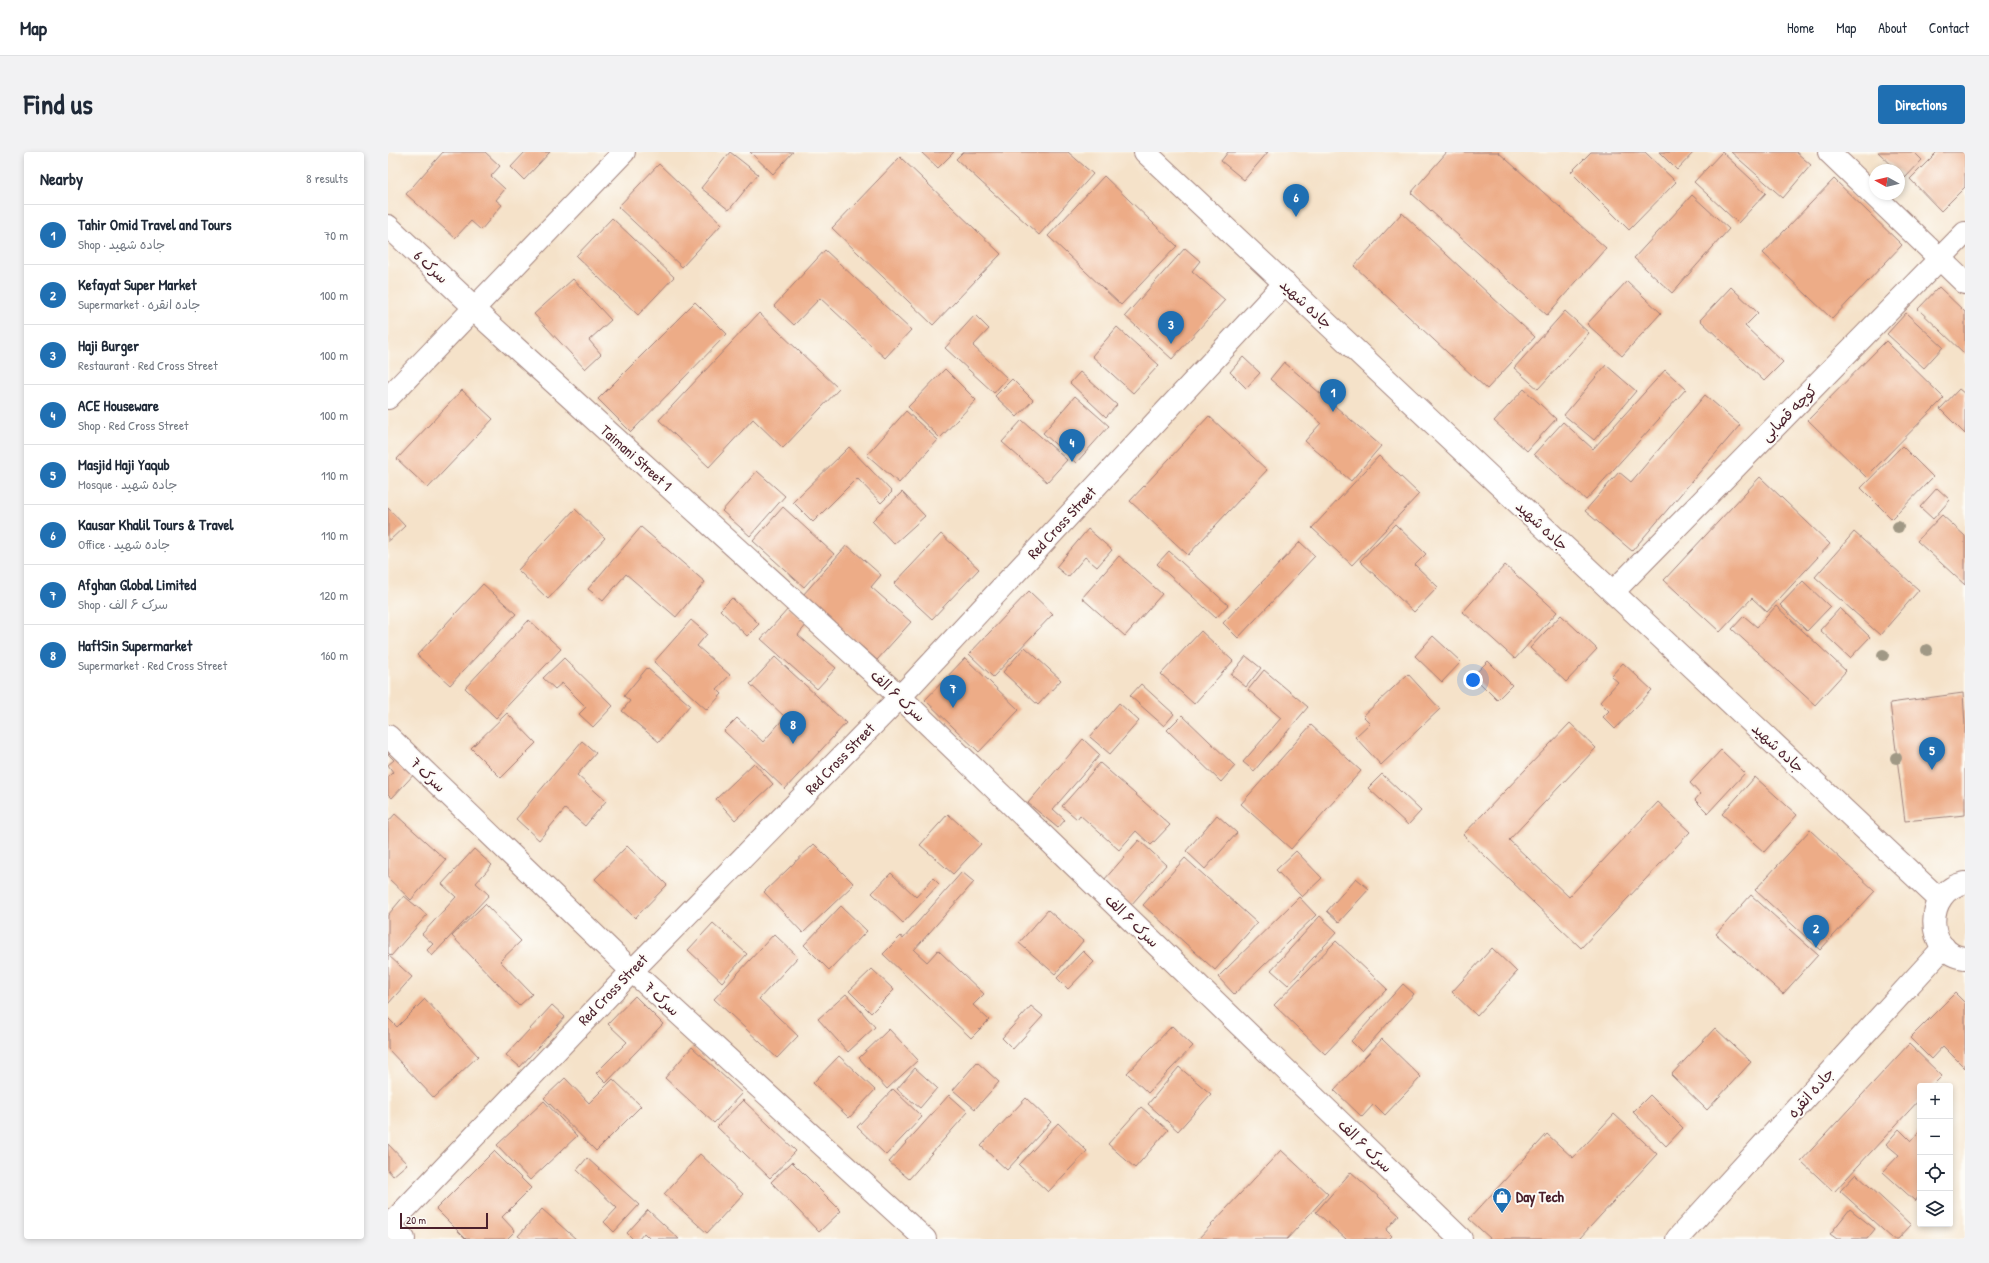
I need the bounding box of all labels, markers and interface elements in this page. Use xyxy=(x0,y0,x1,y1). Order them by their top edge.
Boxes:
text: Map xyxy=(20,15,47,41)
text: Home xyxy=(1787,18,1814,37)
text: Map xyxy=(1836,18,1856,37)
text: About xyxy=(1878,18,1907,37)
text: Contact xyxy=(1929,18,1969,37)
text: Find us xyxy=(24,85,93,123)
button: Directions xyxy=(1878,85,1965,124)
north arrow xyxy=(1869,164,1905,200)
text: Nearby xyxy=(40,167,83,190)
text: 8 results xyxy=(306,169,348,187)
pin: 6 xyxy=(1283,184,1309,217)
text: Tahir Omid Travel and Tours xyxy=(78,214,232,235)
text: 1 xyxy=(51,226,55,244)
text: 70 m xyxy=(324,226,348,244)
text: Shop · جاده شهید xyxy=(78,235,165,253)
street label: سرک 6 xyxy=(409,245,453,288)
text: Kefayat Super Market xyxy=(78,274,196,295)
street label: جاده شهید xyxy=(1275,274,1337,333)
text: 2 xyxy=(50,286,56,304)
text: 100 m xyxy=(320,286,348,304)
text: Supermarket · جاده انقره xyxy=(78,295,200,313)
pin: 3 xyxy=(1158,311,1184,344)
text: Haji Burger xyxy=(78,335,139,356)
text: 3 xyxy=(50,346,56,364)
text: 100 m xyxy=(320,346,348,364)
text: Restaurant · Red Cross Street xyxy=(78,356,218,374)
pin: 1 xyxy=(1320,379,1346,412)
street label: کوچه قصابی xyxy=(1756,380,1822,446)
text: ACE Houseware xyxy=(78,395,159,416)
text: 4 xyxy=(51,406,55,424)
text: 100 m xyxy=(320,406,348,424)
text: Shop · Red Cross Street xyxy=(78,416,189,434)
street label: Taimani Street 1 xyxy=(596,420,677,495)
pin: 4 xyxy=(1059,429,1085,462)
text: Masjid Haji Yaqub xyxy=(78,454,170,475)
text: 5 xyxy=(50,466,56,484)
text: 110 m xyxy=(321,466,348,484)
text: Mosque · جاده شهید xyxy=(78,475,177,493)
street label: Red Cross Street xyxy=(1023,481,1101,563)
street label: جاده شهید xyxy=(1511,496,1573,555)
text: Kausar Khalil Tours & Travel xyxy=(78,514,234,535)
text: 6 xyxy=(50,526,56,544)
text: 110 m xyxy=(321,526,348,544)
text: Office · جاده شهید xyxy=(78,535,170,553)
text: Afghan Global Limited xyxy=(78,574,196,595)
text: 7 xyxy=(50,586,56,604)
text: 120 m xyxy=(320,586,348,604)
text: Shop · سرک ۶ الف xyxy=(78,595,168,613)
text: HaftSin Supermarket xyxy=(78,635,192,656)
text: 8 xyxy=(50,646,56,664)
text: 160 m xyxy=(320,646,348,664)
text: Supermarket · Red Cross Street xyxy=(78,656,227,674)
street label: سرک ۶ الف xyxy=(866,665,931,727)
your location xyxy=(1463,670,1483,690)
pin: 7 xyxy=(940,675,966,708)
pin: 8 xyxy=(780,711,806,744)
street label: Red Cross Street xyxy=(800,718,880,799)
street label: جاده شهید xyxy=(1747,718,1809,777)
pin: 5 xyxy=(1919,737,1945,770)
street label: سرک 7 xyxy=(406,753,451,797)
street label: سرک ۶ الف xyxy=(1100,889,1164,952)
pin: 2 xyxy=(1803,915,1829,948)
street label: Red Cross Street xyxy=(573,949,653,1030)
street label: سرک 7 xyxy=(640,977,685,1021)
street label: جاده انقره xyxy=(1782,1063,1839,1122)
map controls xyxy=(1917,1083,1953,1227)
button: + xyxy=(1917,1083,1953,1119)
street label: سرک ۶ الف xyxy=(1333,1114,1397,1177)
button: − xyxy=(1917,1119,1953,1155)
button: locate xyxy=(1917,1155,1953,1191)
shop icon: Day Tech xyxy=(1491,1186,1513,1214)
place label: Day Tech xyxy=(1516,1186,1565,1208)
button: layers xyxy=(1917,1191,1953,1227)
scale bar xyxy=(400,1211,488,1230)
text: 20 m xyxy=(406,1213,426,1227)

